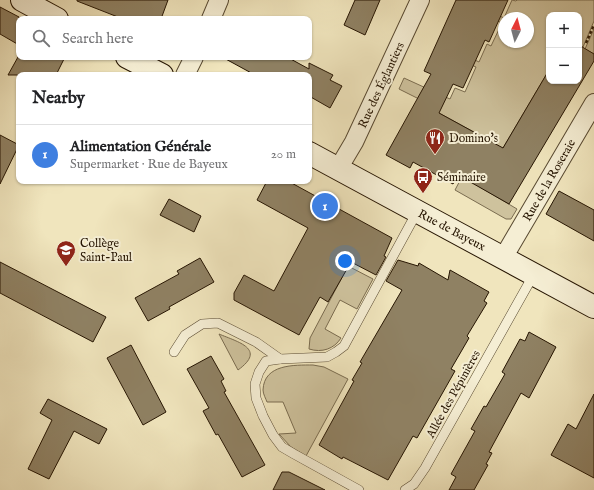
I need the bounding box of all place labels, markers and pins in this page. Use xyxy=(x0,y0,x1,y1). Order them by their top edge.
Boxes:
restaurant icon: Domino's xyxy=(424,127,446,155)
place label: Domino's xyxy=(449,131,498,146)
bus stop icon: Séminaire xyxy=(412,166,434,194)
place label: Séminaire xyxy=(437,170,486,185)
pin: 1 xyxy=(312,191,338,221)
place label: Collège Saint-Paul xyxy=(80,236,133,265)
school or university icon: Collège Saint-Paul xyxy=(55,239,77,267)

